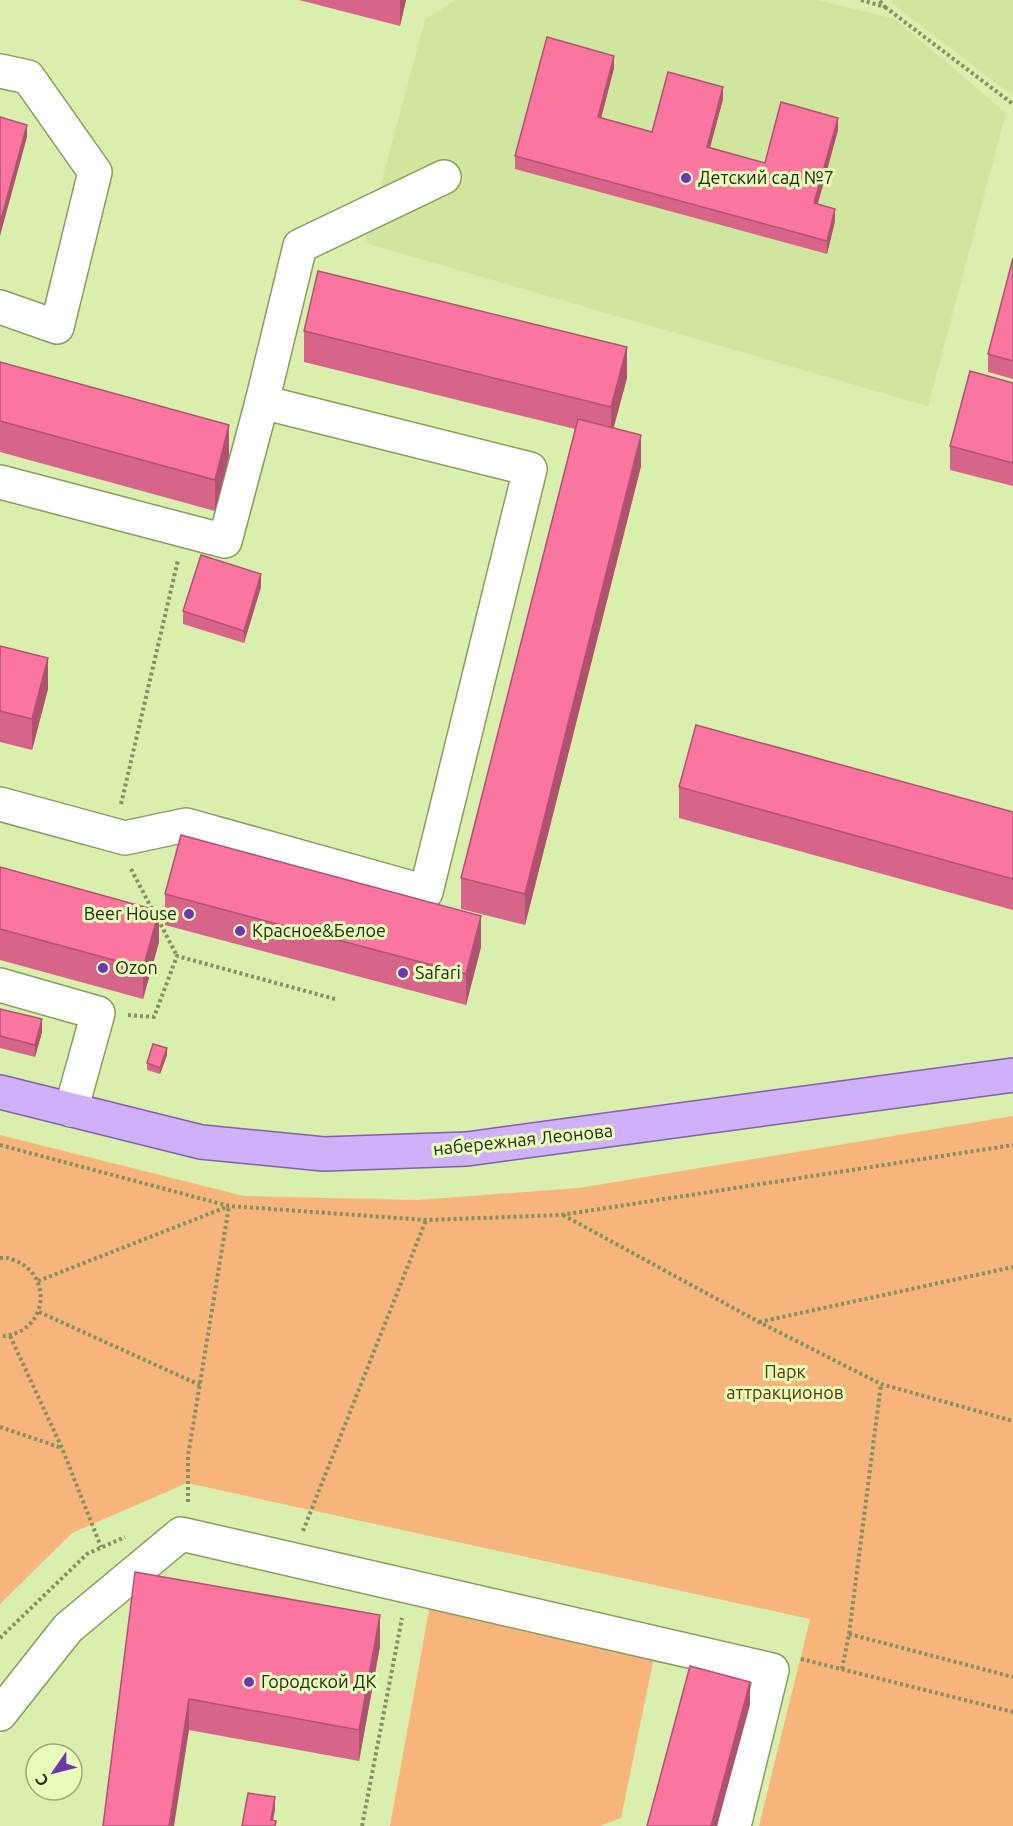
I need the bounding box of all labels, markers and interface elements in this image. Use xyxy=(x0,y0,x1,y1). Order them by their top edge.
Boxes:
place label: Детский сад №7 xyxy=(698,167,834,187)
marker: Детский сад №7 xyxy=(679,171,693,185)
place label: Beer House xyxy=(84,903,177,923)
marker: Beer House xyxy=(182,907,196,921)
place label: Красное&Белое xyxy=(252,920,386,940)
marker: Красное&Белое xyxy=(233,924,247,938)
place label: Ozon xyxy=(115,957,158,977)
marker: Ozon xyxy=(96,961,110,975)
place label: Safari xyxy=(415,962,461,982)
marker: Safari xyxy=(396,966,410,980)
street label: набережная Леонова xyxy=(432,1120,614,1158)
park label: Парк аттракционов xyxy=(726,1361,844,1402)
place label: Городской ДК xyxy=(261,1671,376,1691)
marker: Городской ДК xyxy=(242,1675,256,1689)
north arrow xyxy=(24,1742,84,1802)
text: С xyxy=(31,1771,52,1790)

